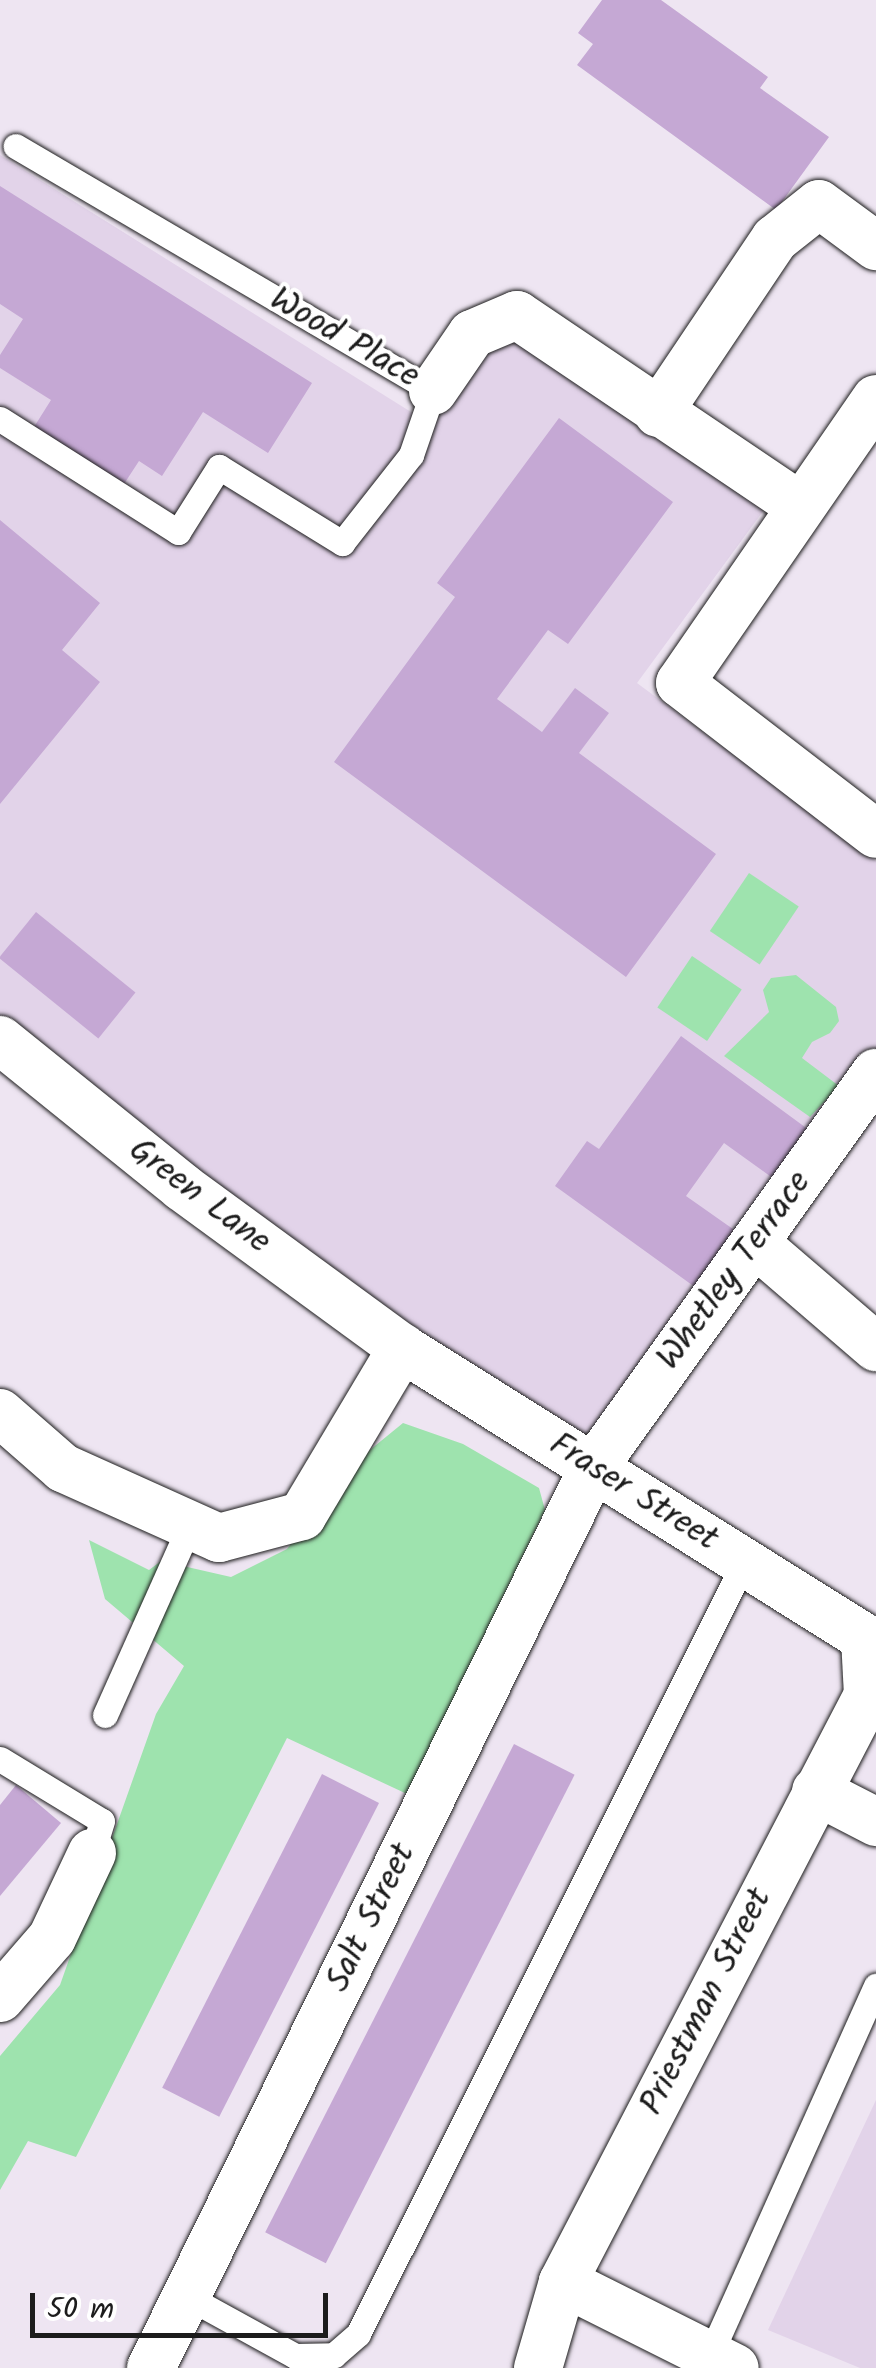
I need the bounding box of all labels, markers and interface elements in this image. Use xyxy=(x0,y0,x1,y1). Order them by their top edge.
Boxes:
street label: Wood Place xyxy=(262,279,426,399)
street label: Green Lane xyxy=(120,1130,278,1264)
street label: Whetley Terrace xyxy=(649,1163,821,1379)
street label: Fraser Street xyxy=(541,1424,725,1562)
street label: Salt Street xyxy=(318,1837,426,1999)
street label: Priestman Street xyxy=(632,1882,782,2122)
scale bar xyxy=(35,2273,332,2335)
text: 50 m xyxy=(47,2286,114,2334)

